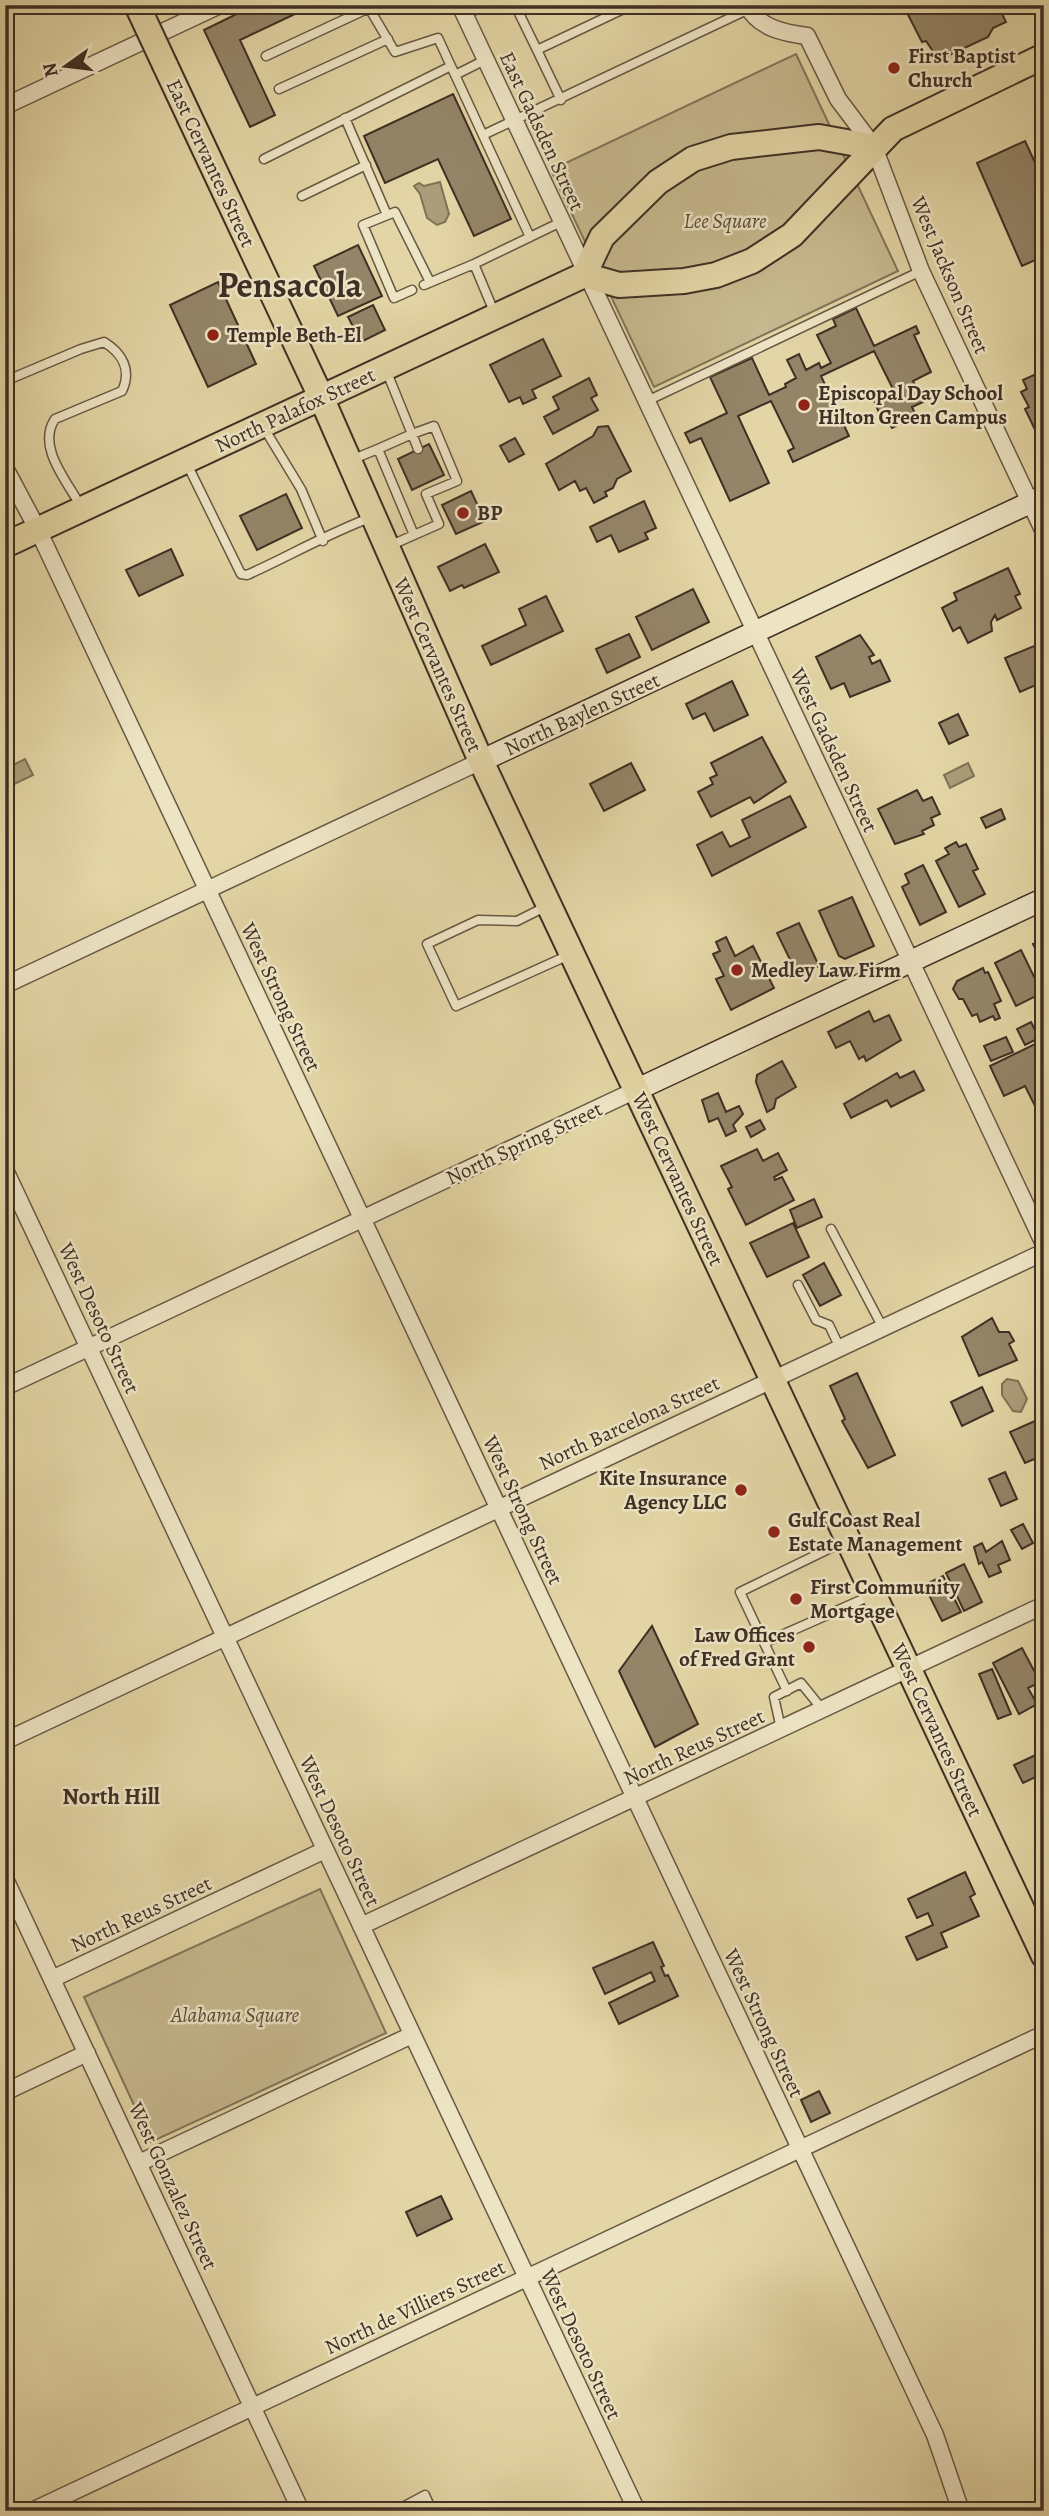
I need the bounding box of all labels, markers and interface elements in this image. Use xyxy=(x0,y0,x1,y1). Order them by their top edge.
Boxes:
north arrow xyxy=(32,32,102,102)
place label: First Baptist Church xyxy=(908,42,1016,94)
street label: East Gadsden Street xyxy=(493,47,591,215)
text: N xyxy=(36,60,65,80)
marker: First Baptist Church xyxy=(886,60,902,76)
street label: East Cervantes Street xyxy=(160,74,262,252)
street label: West Jackson Street xyxy=(904,191,996,358)
park label: Lee Square xyxy=(684,207,767,235)
district label: Pensacola xyxy=(218,261,362,309)
place label: Temple Beth-El xyxy=(227,321,362,349)
marker: Temple Beth-El xyxy=(205,327,221,343)
street label: North Palafox Street xyxy=(210,361,380,459)
place label: Episcopal Day School Hilton Green Campus xyxy=(818,379,1007,431)
marker: Episcopal Day School Hilton Green Campus xyxy=(796,397,812,413)
place label: BP xyxy=(477,499,502,527)
marker: BP xyxy=(455,505,471,521)
street label: West Cervantes Street xyxy=(387,572,489,757)
street label: West Gadsden Street xyxy=(783,662,884,837)
street label: North Baylen Street xyxy=(500,666,664,762)
street label: West Strong Street xyxy=(234,917,328,1076)
place label: Medley Law Firm xyxy=(751,956,902,984)
marker: Medley Law Firm xyxy=(729,962,745,978)
street label: West Cervantes Street xyxy=(625,1087,731,1270)
street label: North Spring Street xyxy=(441,1094,607,1192)
street label: West Desoto Street xyxy=(51,1237,146,1398)
street label: North Barcelona Street xyxy=(534,1369,724,1477)
street label: West Strong Street xyxy=(476,1430,570,1589)
place label: Kite Insurance Agency LLC xyxy=(599,1464,727,1516)
marker: Kite Insurance Agency LLC xyxy=(733,1482,749,1498)
place label: Gulf Coast Real Estate Management xyxy=(788,1506,962,1558)
marker: Gulf Coast Real Estate Management xyxy=(766,1524,782,1540)
place label: First Community Mortgage xyxy=(810,1573,961,1625)
marker: First Community Mortgage xyxy=(788,1591,804,1607)
place label: Law Offices of Fred Grant xyxy=(679,1621,795,1673)
street label: West Cervantes Street xyxy=(884,1638,990,1821)
marker: Law Offices of Fred Grant xyxy=(801,1639,817,1655)
street label: North Reus Street xyxy=(619,1702,769,1792)
street label: West Desoto Street xyxy=(292,1750,387,1911)
district label: North Hill xyxy=(62,1781,160,1812)
street label: North Reus Street xyxy=(66,1869,216,1959)
street label: West Strong Street xyxy=(717,1943,811,2102)
park label: Alabama Square xyxy=(170,2001,300,2029)
street label: West Gonzalez Street xyxy=(121,2097,224,2274)
street label: North de Villiers Street xyxy=(320,2253,510,2361)
street label: West Desoto Street xyxy=(533,2263,628,2424)

